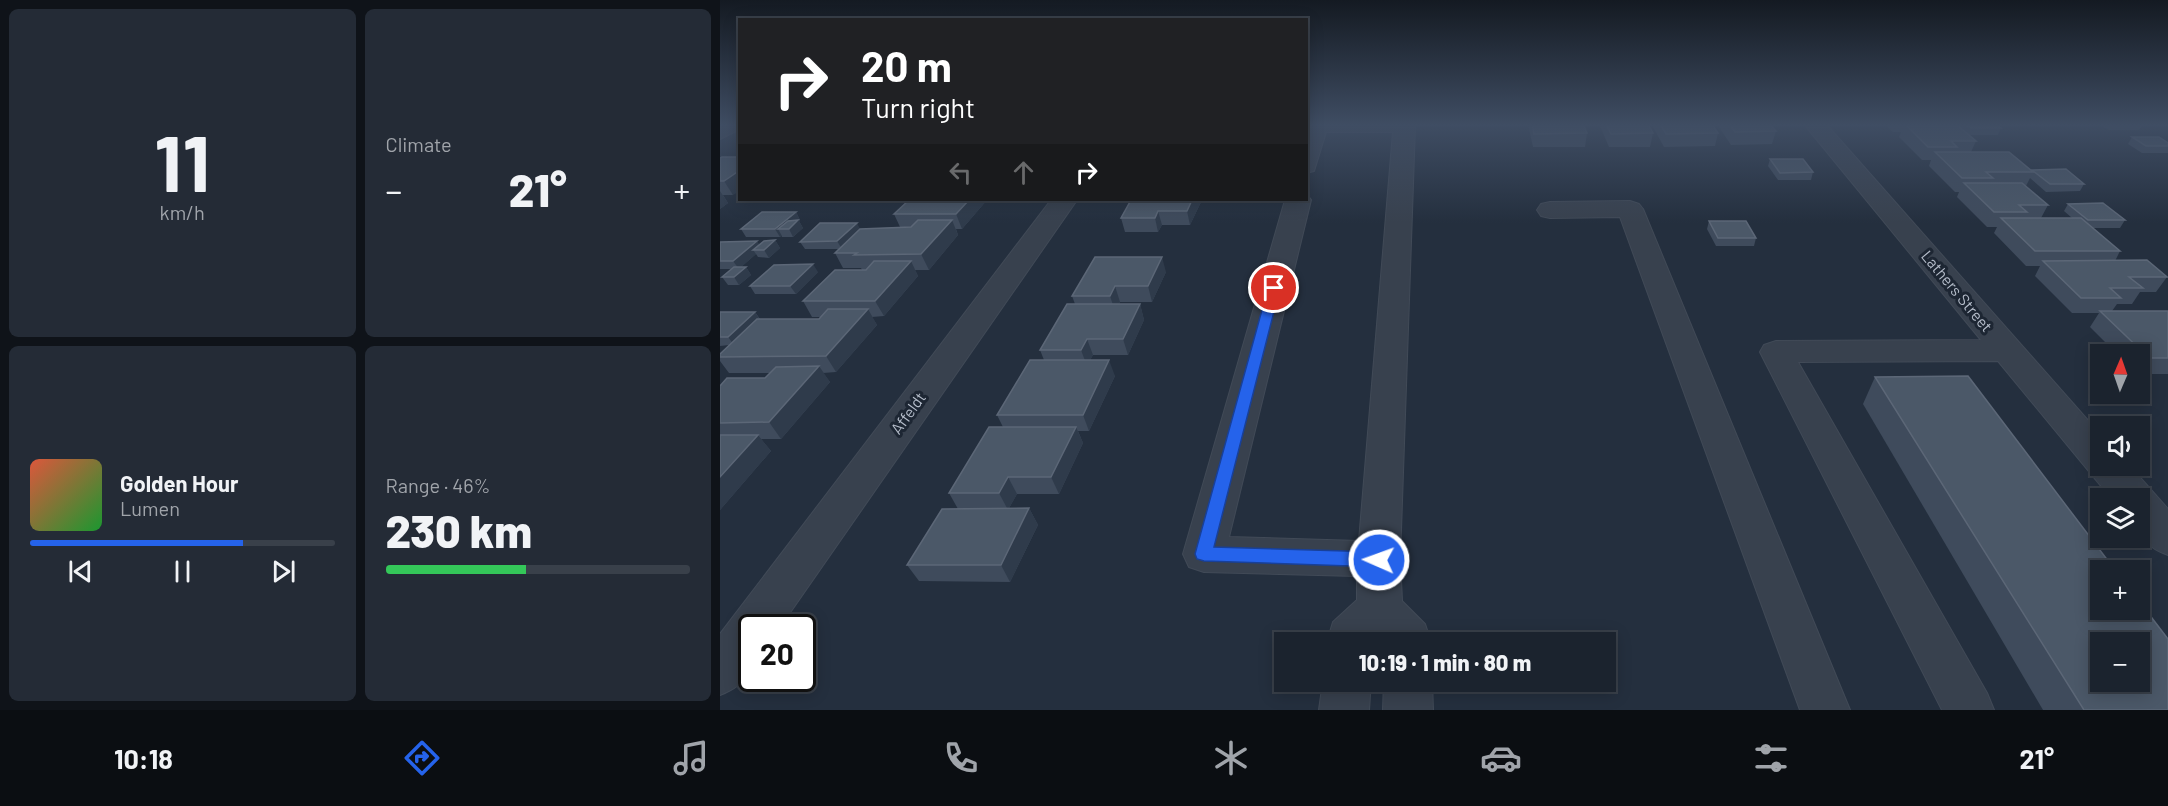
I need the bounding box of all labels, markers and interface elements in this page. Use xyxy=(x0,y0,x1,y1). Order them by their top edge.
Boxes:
text: 20 m xyxy=(861,40,952,90)
icon: right xyxy=(762,42,840,120)
text: Turn right xyxy=(861,91,975,123)
text: 11 xyxy=(154,114,210,208)
text: Climate xyxy=(386,132,452,156)
icon: left xyxy=(944,156,977,189)
icon: ahead xyxy=(1007,156,1040,189)
icon: right xyxy=(1070,156,1103,189)
text: 21° xyxy=(509,162,567,216)
text: − xyxy=(386,170,402,210)
text: + xyxy=(673,170,690,210)
text: km/h xyxy=(160,200,205,224)
street label: Lathers Street xyxy=(1918,246,1997,335)
pin xyxy=(1248,262,1299,313)
icon: arrive xyxy=(1257,271,1290,304)
north arrow xyxy=(2090,344,2150,404)
map controls xyxy=(2090,344,2150,692)
street label: Affeldt xyxy=(886,388,929,437)
button: sound xyxy=(2090,416,2150,476)
text: Golden Hour xyxy=(120,470,238,496)
text: Range · 46% xyxy=(386,473,491,497)
button: layers xyxy=(2090,488,2150,548)
text: Lumen xyxy=(120,496,180,520)
text: 230 km xyxy=(386,503,532,557)
position arrow xyxy=(1347,528,1411,592)
icon: previous xyxy=(64,555,97,588)
icon: pause xyxy=(166,555,199,588)
icon: next xyxy=(267,555,300,588)
button: + xyxy=(2090,560,2150,620)
speed limit sign: 20 xyxy=(738,614,816,692)
button: − xyxy=(2090,632,2150,692)
text: 10:19 · 1 min · 80 m xyxy=(1359,649,1531,675)
icon: directions xyxy=(401,737,443,779)
icon: music xyxy=(670,737,712,779)
icon: phone xyxy=(940,737,982,779)
icon: climate xyxy=(1210,737,1252,779)
icon: car xyxy=(1480,737,1522,779)
icon: filters xyxy=(1750,737,1792,779)
text: 10:18 xyxy=(114,742,173,774)
text: 21° xyxy=(2019,742,2054,774)

